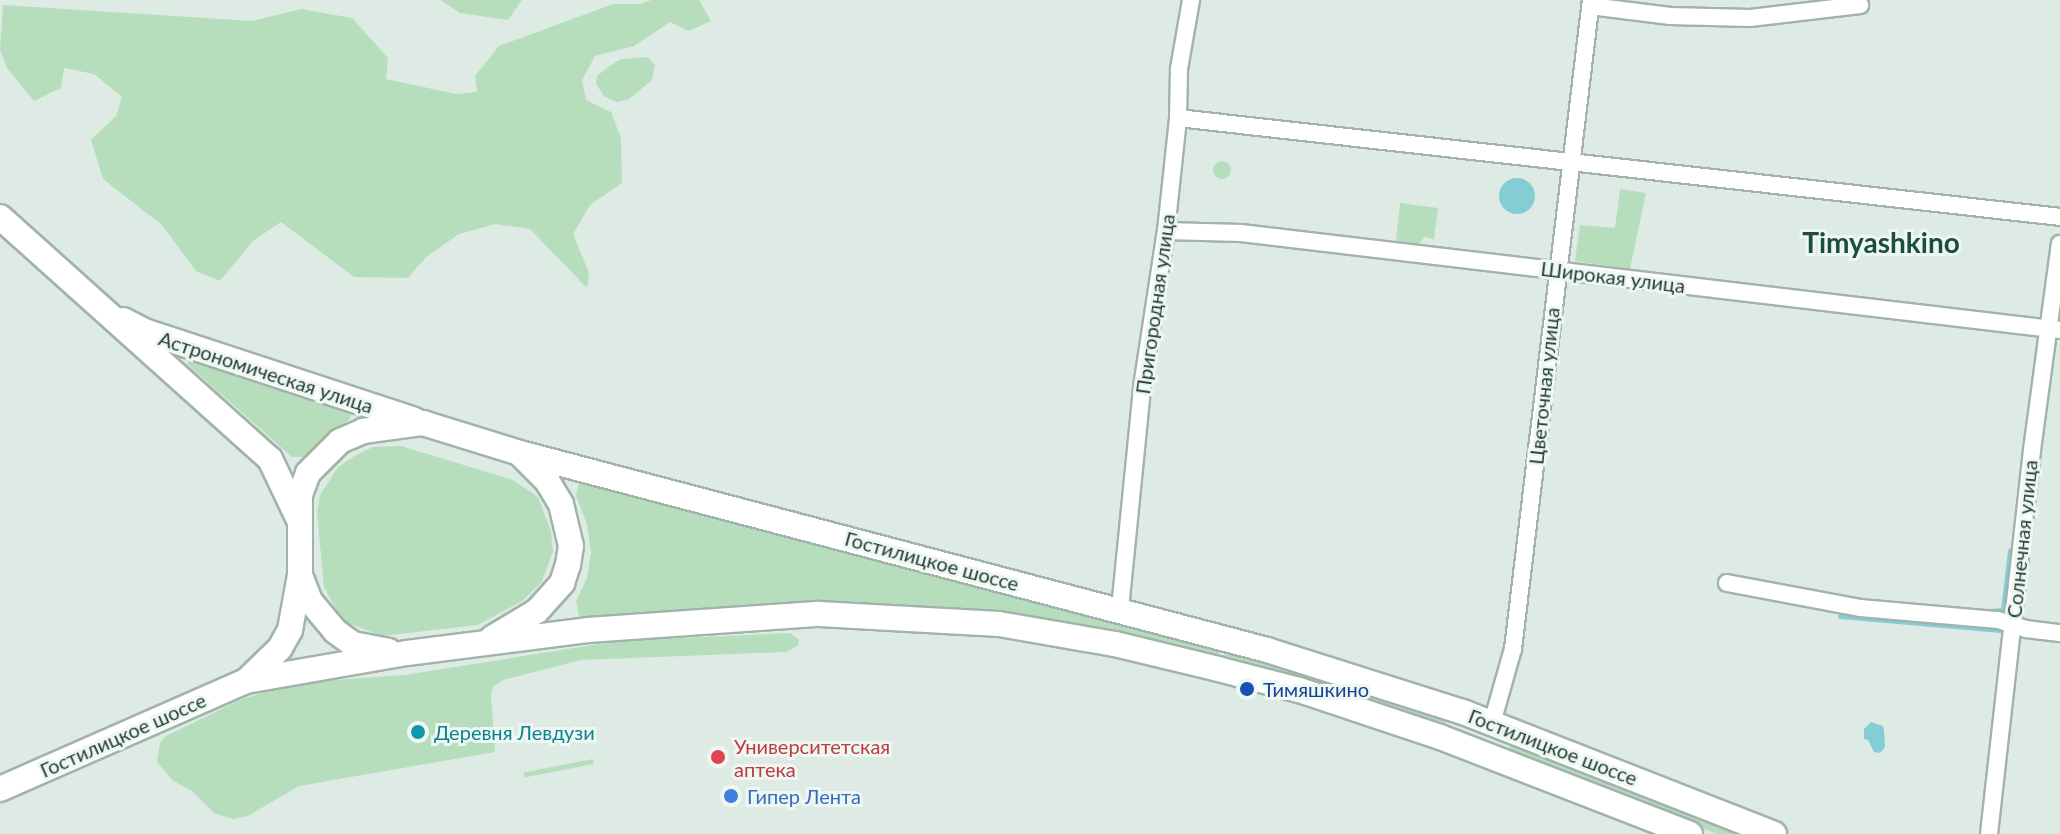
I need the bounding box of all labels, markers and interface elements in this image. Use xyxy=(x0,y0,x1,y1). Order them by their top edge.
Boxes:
street label: Пригородная улица xyxy=(1130,212,1180,396)
district label: Timyashkino xyxy=(1802,225,1960,259)
street label: Широкая улица xyxy=(1539,256,1687,298)
street label: Цветочная улица xyxy=(1524,306,1564,466)
street label: Астрономическая улица xyxy=(156,326,376,418)
street label: Солнечная улица xyxy=(2002,459,2042,619)
street label: Гостилицкое шоссе xyxy=(842,526,1022,596)
place label: Тимяшкино xyxy=(1263,677,1369,701)
marker: Тимяшкино xyxy=(1238,680,1256,698)
street label: Гостилицкое шоссе xyxy=(36,688,210,782)
street label: Гостилицкое шоссе xyxy=(1465,704,1641,790)
place label: Деревня Левдузи xyxy=(434,720,595,744)
marker: Деревня Левдузи xyxy=(409,723,427,741)
place label: Университетская аптека xyxy=(734,734,890,781)
marker: Университетская аптека xyxy=(709,748,727,766)
place label: Гипер Лента xyxy=(747,784,861,808)
marker: Гипер Лента xyxy=(722,787,740,805)

